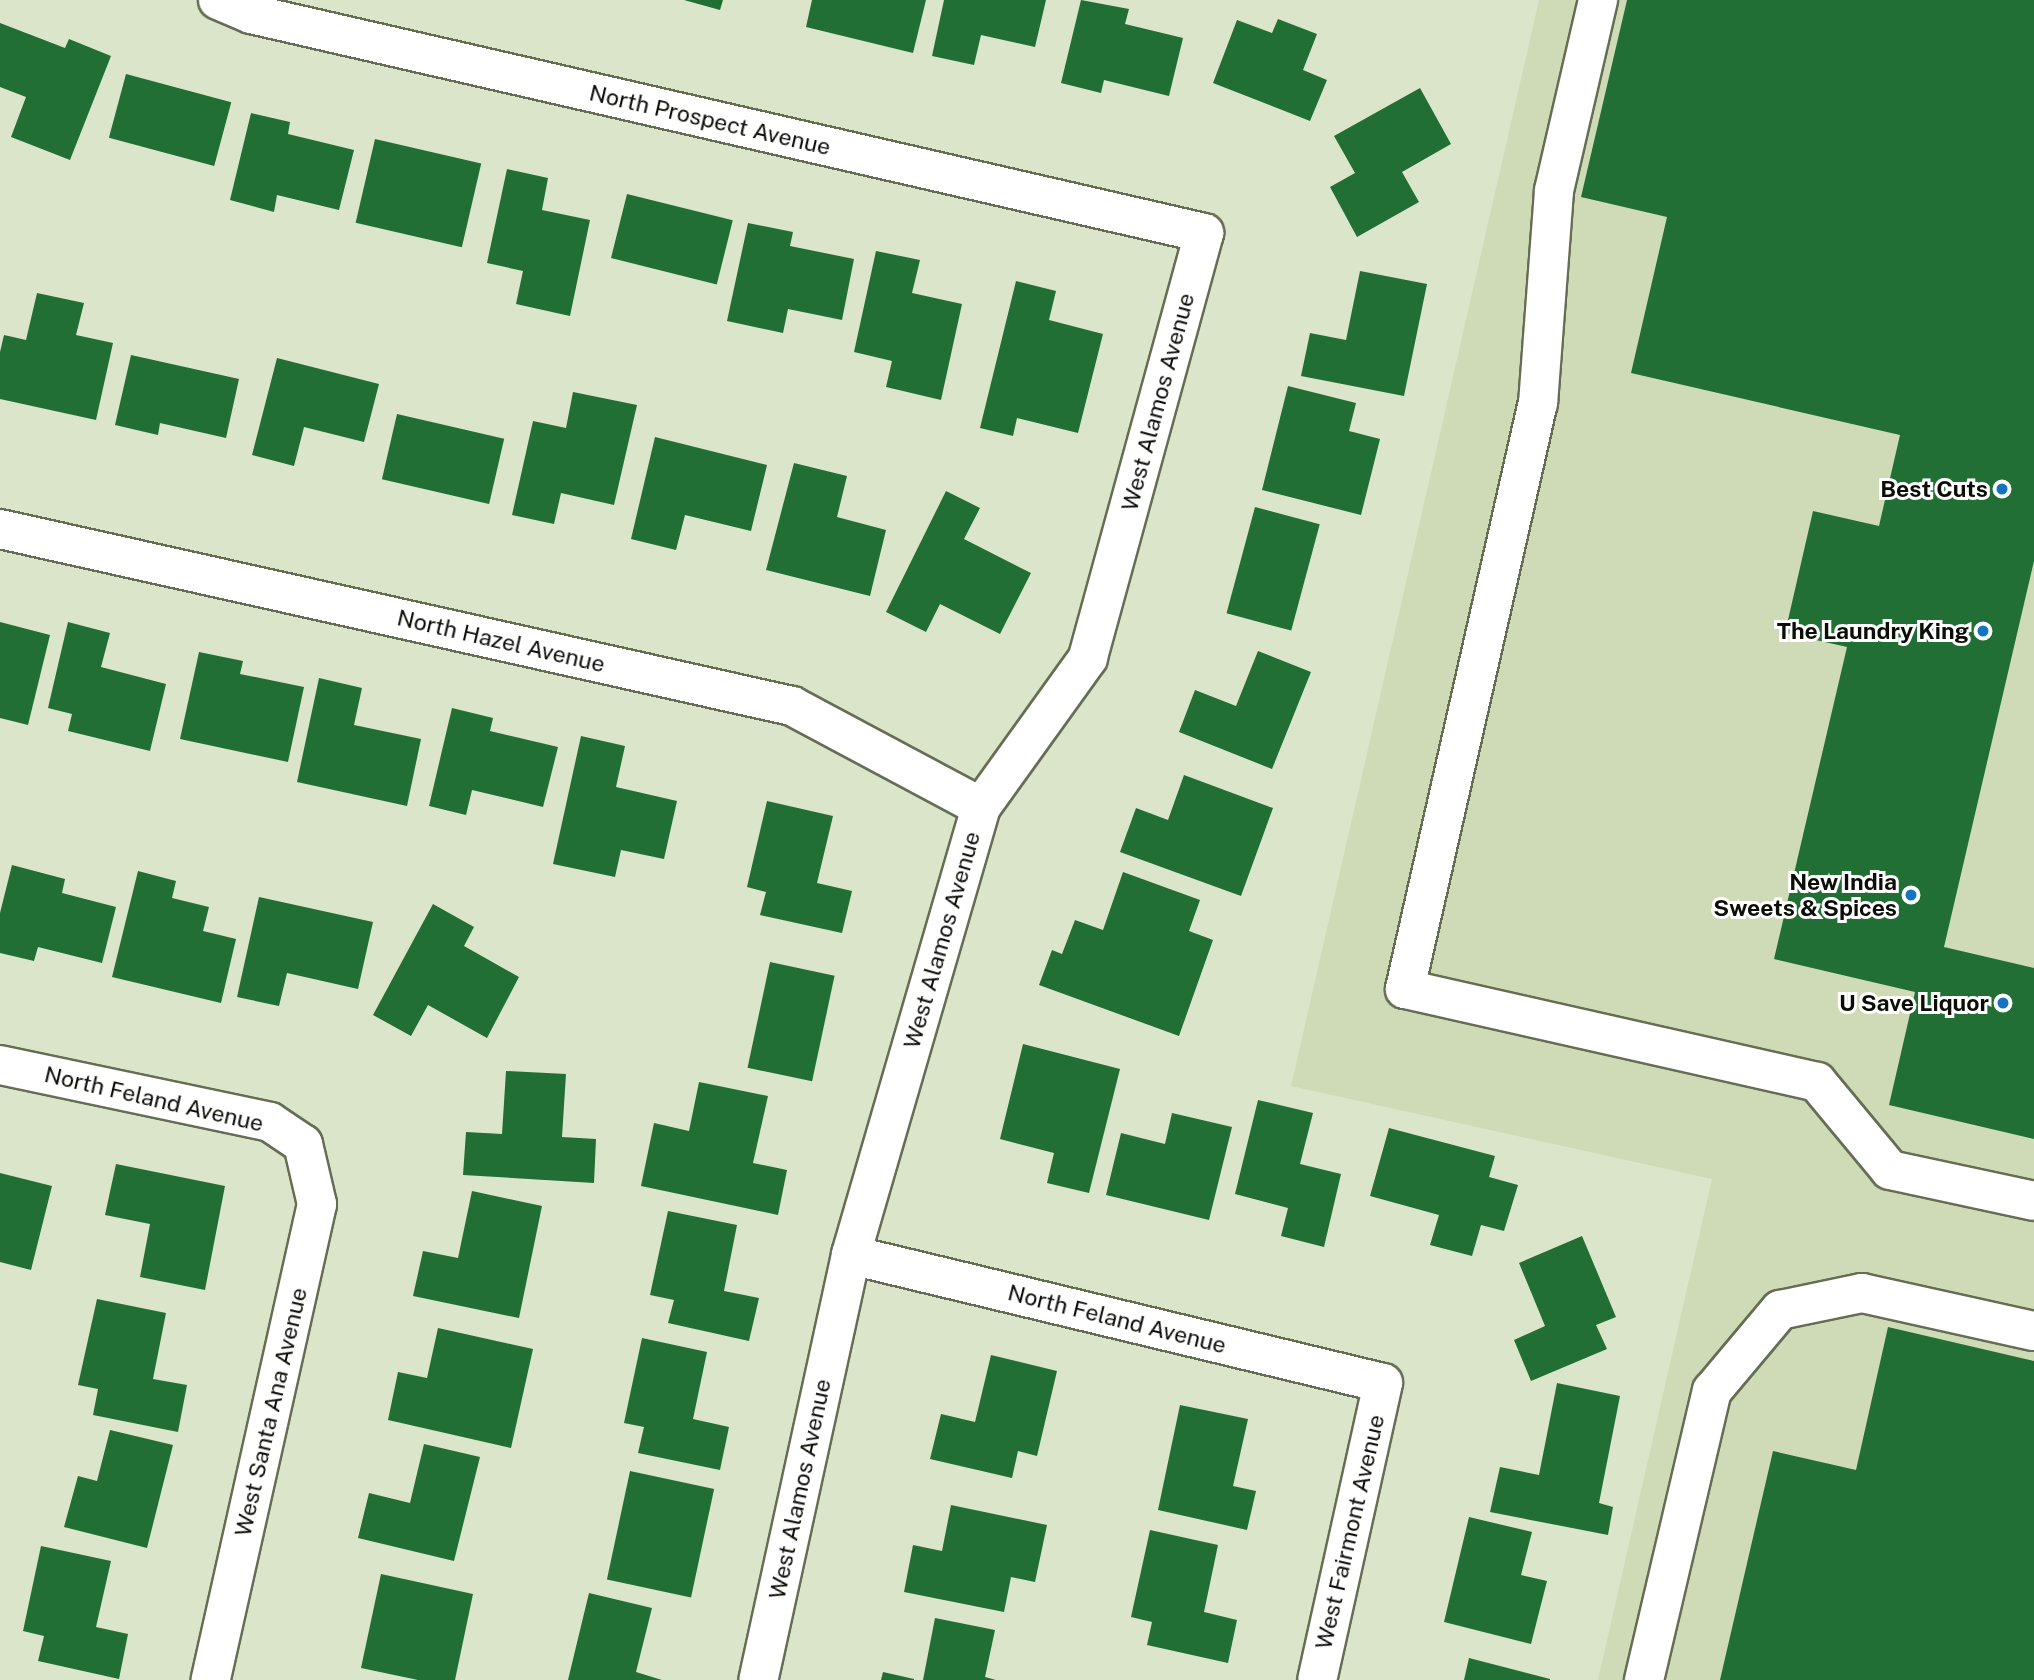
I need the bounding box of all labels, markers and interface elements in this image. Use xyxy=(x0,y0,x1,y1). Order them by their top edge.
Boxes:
street label: North Prospect Avenue xyxy=(587,79,833,161)
street label: West Alamos Avenue xyxy=(1116,290,1200,514)
place label: Best Cuts xyxy=(1880,475,1988,503)
marker: Best Cuts xyxy=(1994,481,2010,497)
street label: North Hazel Avenue xyxy=(394,604,608,678)
place label: The Laundry King xyxy=(1776,617,1969,645)
marker: The Laundry King xyxy=(1975,623,1991,639)
street label: West Alamos Avenue xyxy=(898,828,986,1052)
place label: New India Sweets & Spices xyxy=(1713,868,1897,922)
marker: New India Sweets & Spices xyxy=(1903,887,1919,903)
place label: U Save Liquor xyxy=(1839,989,1989,1017)
marker: U Save Liquor xyxy=(1995,995,2011,1011)
street label: North Feland Avenue xyxy=(42,1060,266,1138)
street label: North Feland Avenue xyxy=(1005,1278,1229,1360)
street label: West Santa Ana Avenue xyxy=(229,1285,313,1539)
street label: West Alamos Avenue xyxy=(763,1376,837,1602)
street label: West Fairmont Avenue xyxy=(1310,1412,1390,1652)

